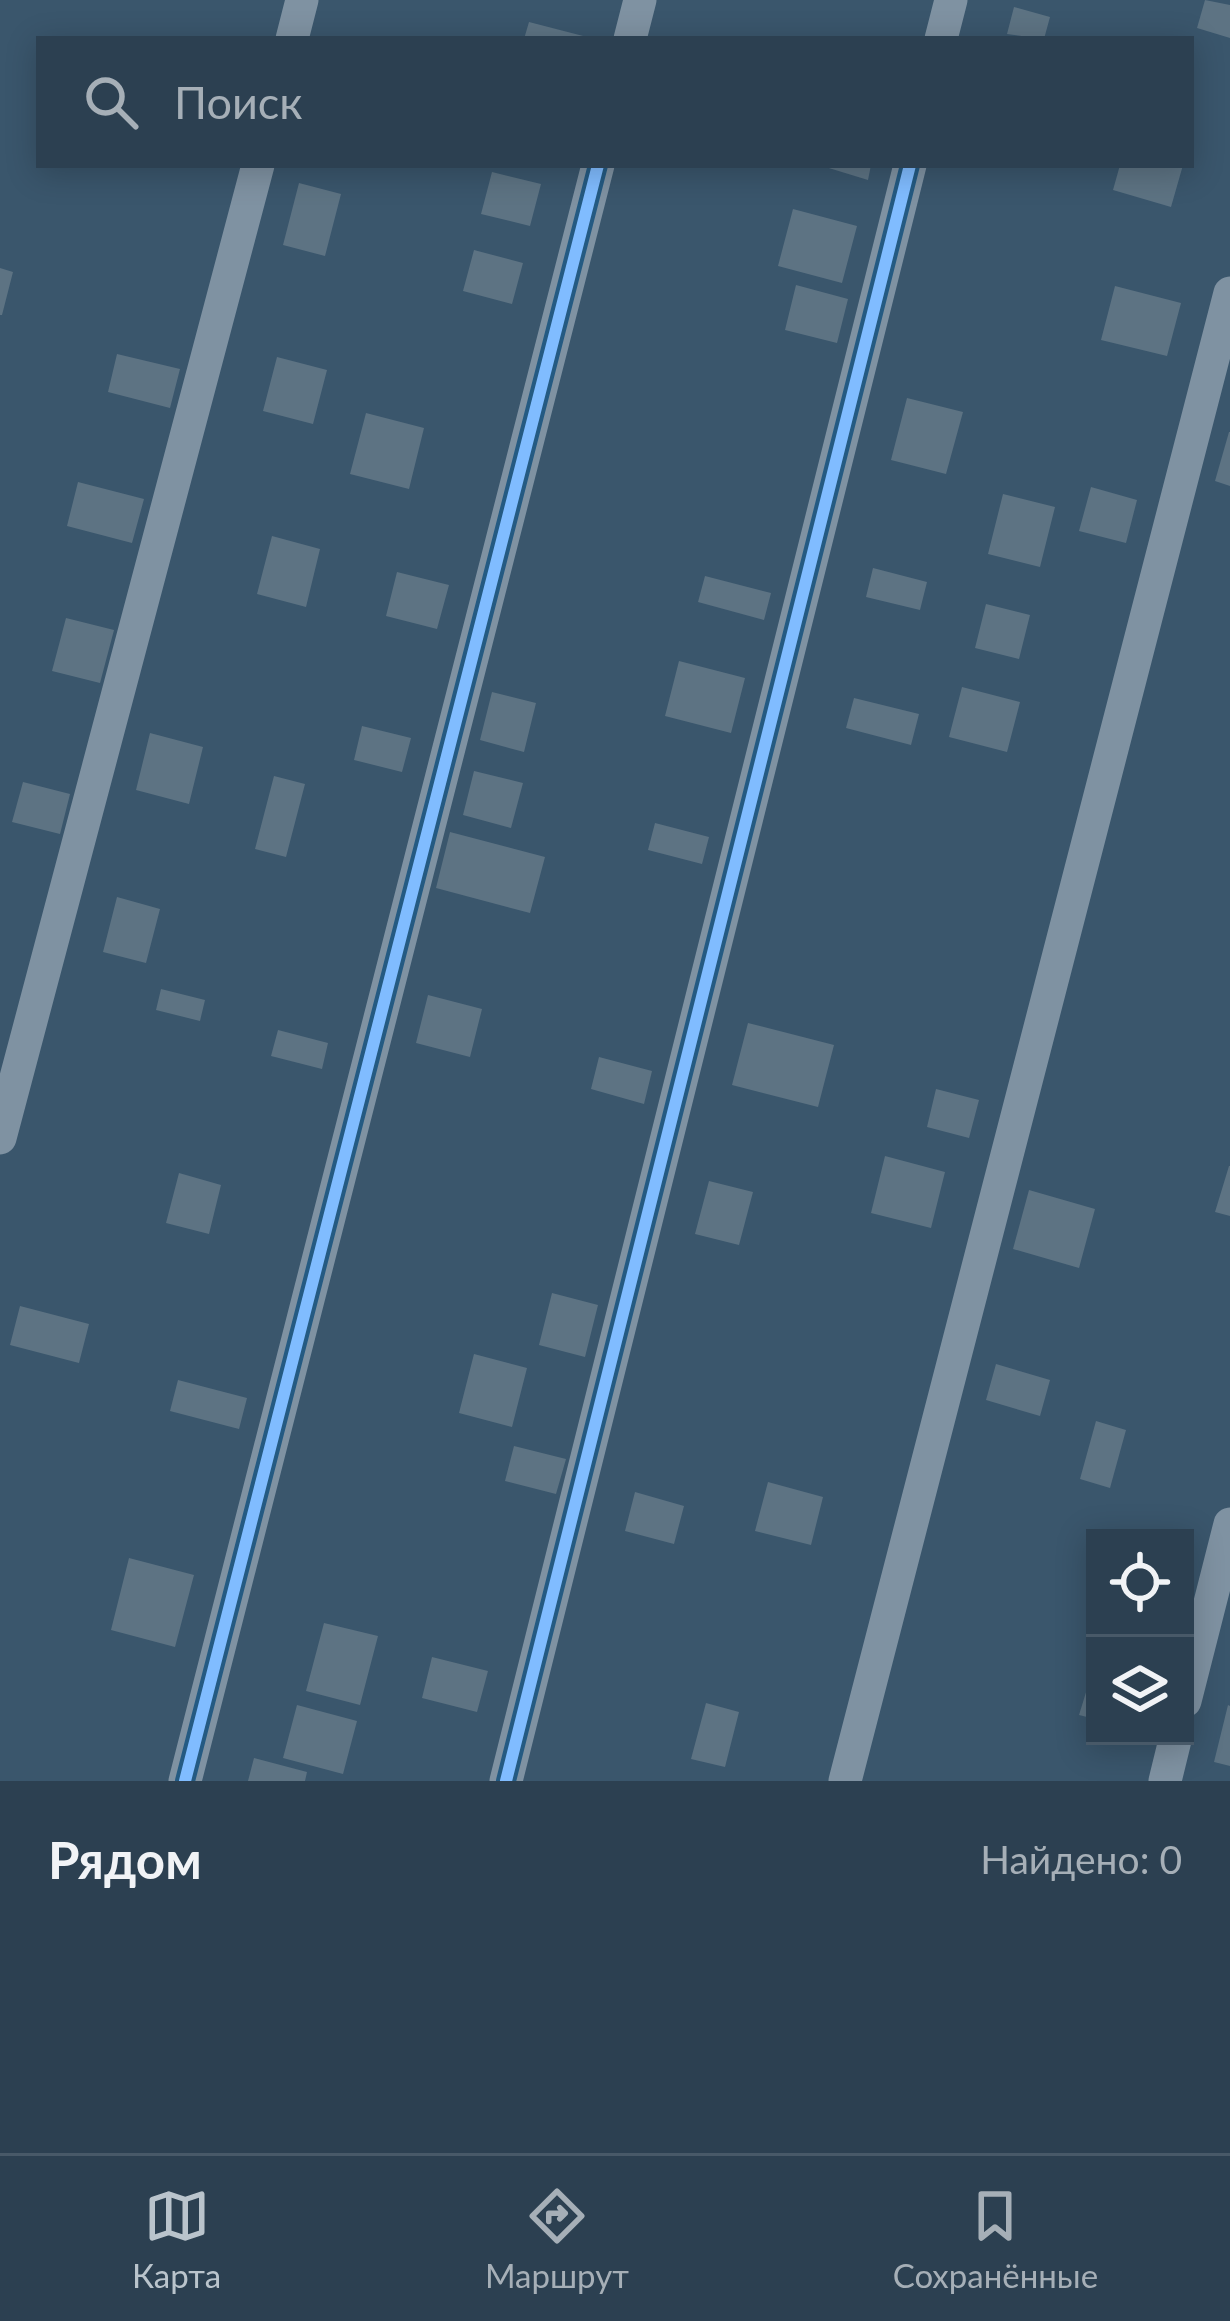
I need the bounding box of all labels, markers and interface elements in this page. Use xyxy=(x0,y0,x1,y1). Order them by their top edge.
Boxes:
search box xyxy=(36,36,1194,168)
icon: search xyxy=(78,69,144,135)
text: Поиск xyxy=(174,75,303,129)
map controls xyxy=(1086,1529,1194,1745)
button: locate xyxy=(1086,1529,1194,1637)
button: layers xyxy=(1086,1637,1194,1745)
text: Рядом xyxy=(48,1829,202,1890)
text: Найдено: 0 xyxy=(980,1836,1182,1882)
tab: Карта xyxy=(132,2183,221,2295)
tab: Маршрут xyxy=(485,2183,629,2295)
tab: Сохранённые xyxy=(893,2183,1098,2295)

